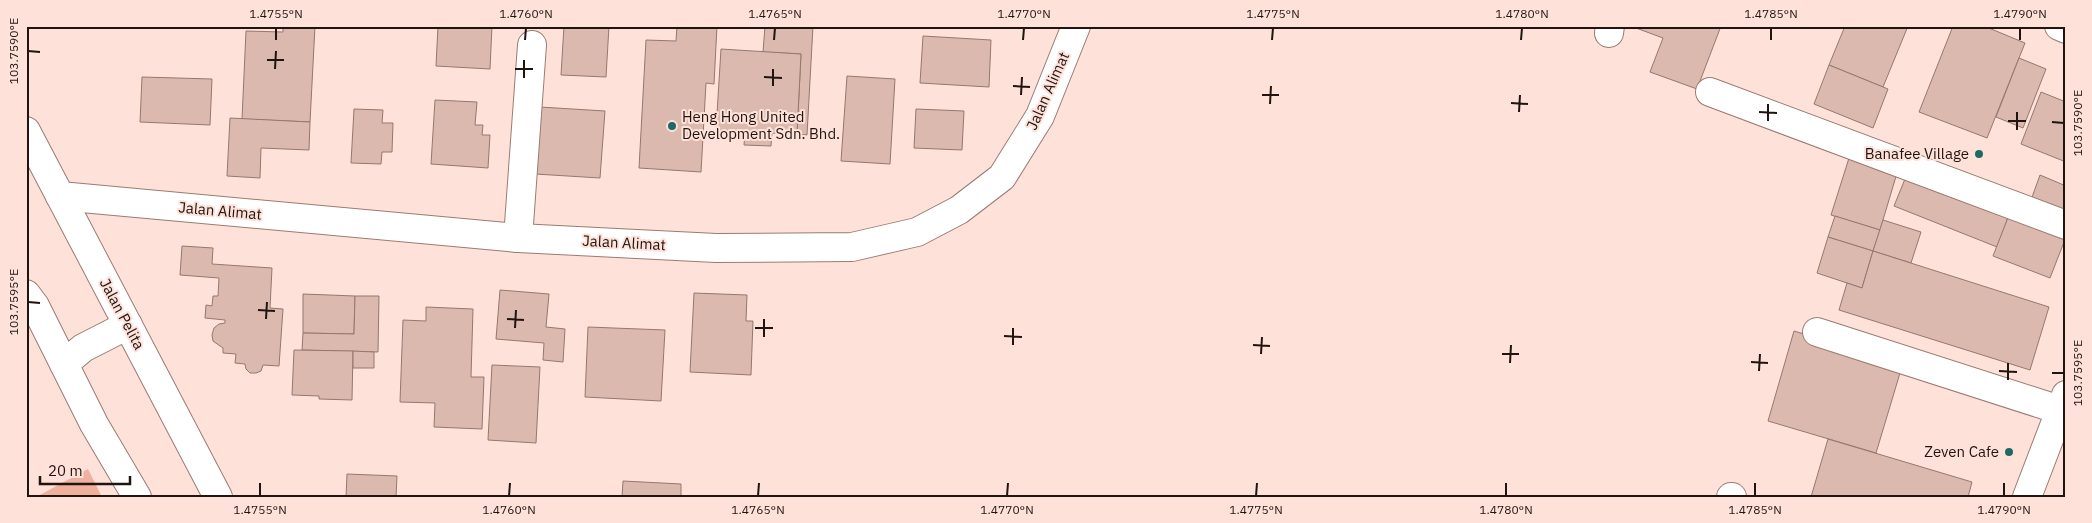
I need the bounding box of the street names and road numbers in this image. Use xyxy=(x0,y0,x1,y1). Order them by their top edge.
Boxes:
street label: Jalan Alimat xyxy=(1022,49,1073,133)
street label: Jalan Alimat xyxy=(178,197,263,224)
street label: Jalan Alimat xyxy=(582,231,666,254)
street label: Jalan Pelita xyxy=(96,275,149,353)

